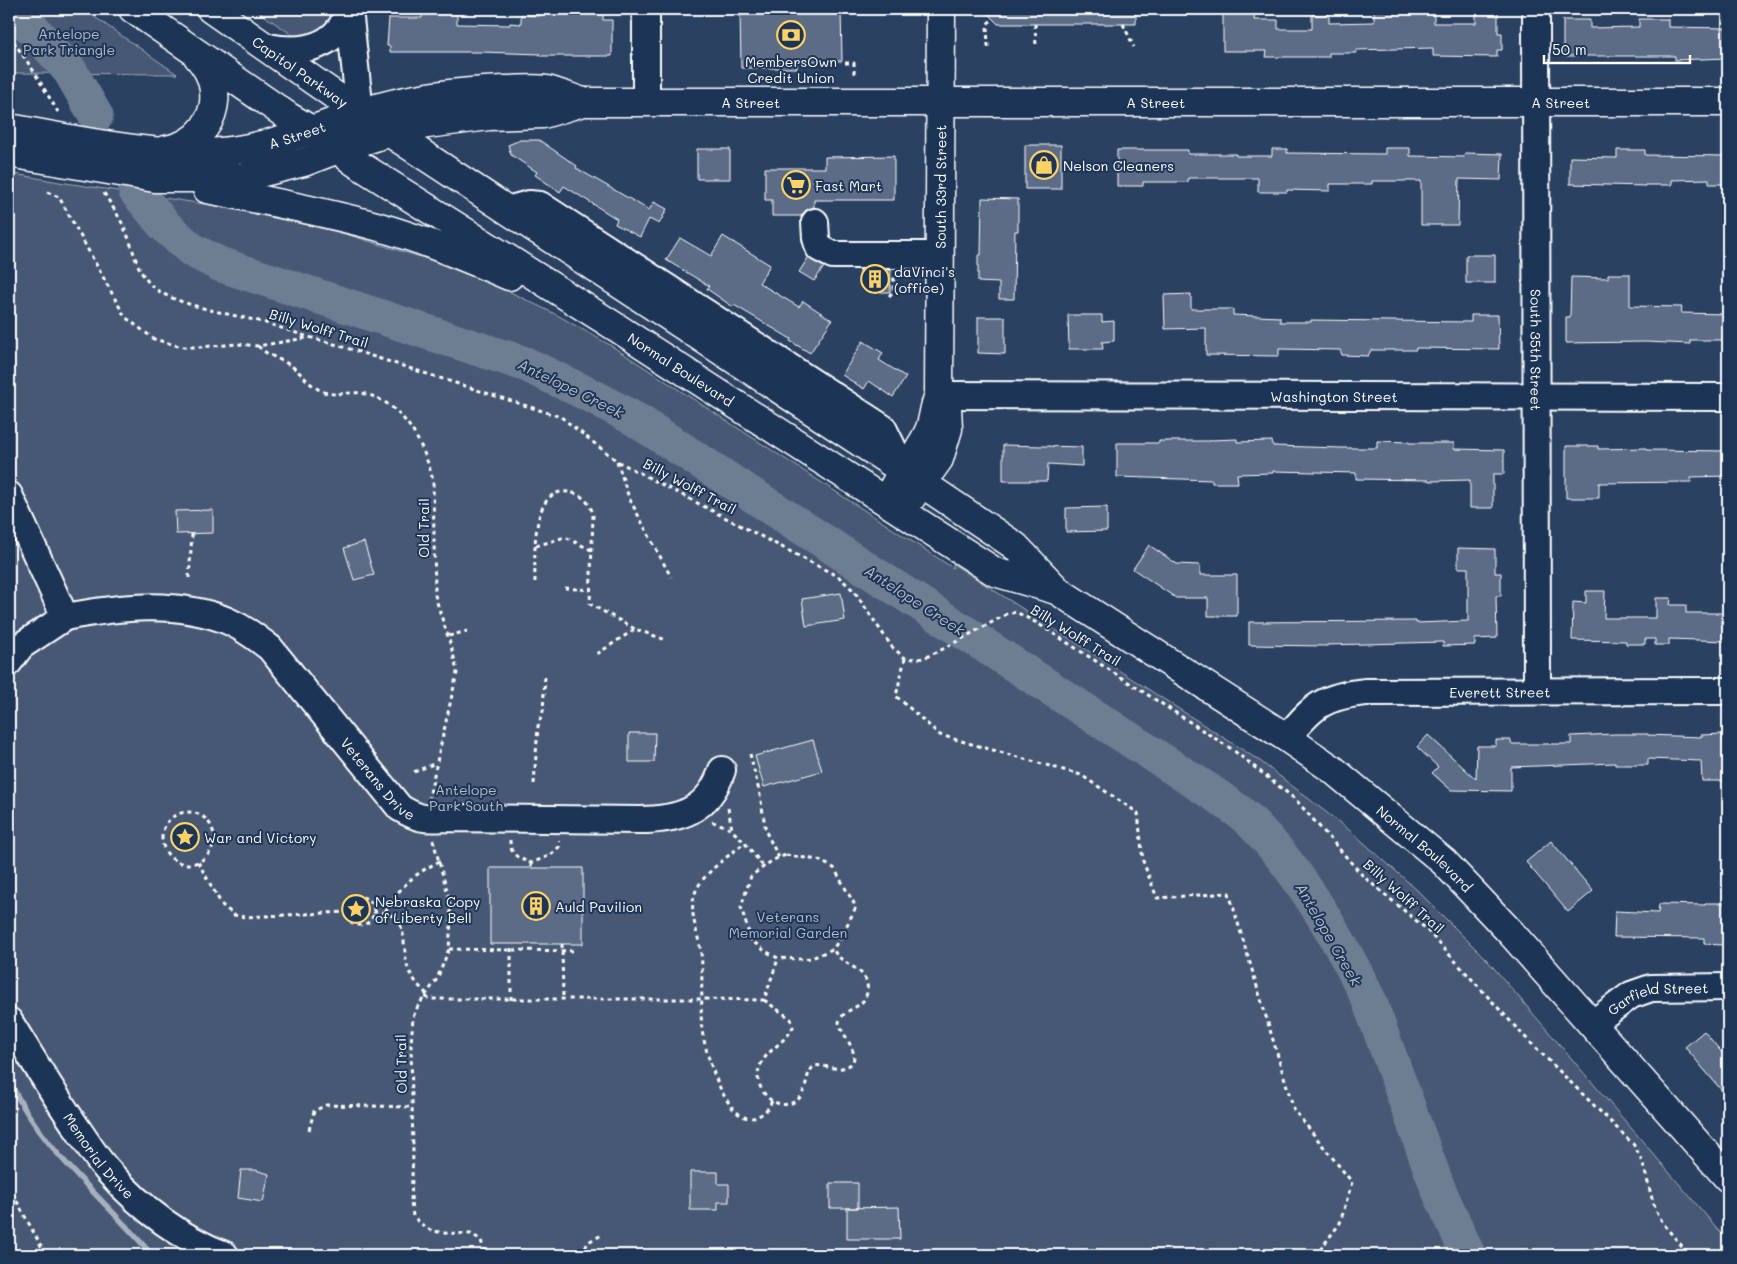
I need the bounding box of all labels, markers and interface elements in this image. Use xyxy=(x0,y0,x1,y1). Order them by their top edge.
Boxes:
bank icon: MembersOwn Credit Union xyxy=(776,20,806,50)
park label: Antelope Park Triangle xyxy=(23,24,115,59)
street label: Capitol Parkway xyxy=(249,31,352,111)
scale bar xyxy=(1544,32,1691,64)
text: 50 m xyxy=(1552,39,1587,59)
place label: MembersOwn Credit Union xyxy=(745,52,837,87)
street label: A Street xyxy=(721,93,780,112)
street label: A Street xyxy=(1126,93,1185,112)
street label: A Street xyxy=(1531,93,1590,112)
street label: A Street xyxy=(266,116,328,153)
street label: South 33rd Street xyxy=(930,125,950,249)
shop icon: Nelson Cleaners xyxy=(1029,150,1059,180)
place label: Nelson Cleaners xyxy=(1063,156,1174,175)
supermarket icon: Fast Mart xyxy=(781,170,811,200)
place label: Fast Mart xyxy=(815,176,882,195)
place label: daVinci's (office) xyxy=(894,262,955,297)
building icon: daVinci's (office) xyxy=(860,264,890,294)
street label: South 35th Street xyxy=(1527,289,1546,411)
street label: Billy Wolff Trail xyxy=(267,304,371,352)
street label: Normal Boulevard xyxy=(624,328,738,410)
water label: Antelope Creek xyxy=(515,354,628,423)
street label: Washington Street xyxy=(1270,386,1398,406)
street label: Billy Wolff Trail xyxy=(640,454,740,518)
street label: Old Trail xyxy=(414,498,433,558)
water label: Antelope Creek xyxy=(861,560,970,640)
street label: Billy Wolff Trail xyxy=(1027,600,1125,670)
street label: Everett Street xyxy=(1449,682,1550,701)
street label: Veterans Drive xyxy=(337,733,418,824)
park label: Antelope Park South xyxy=(429,780,503,815)
street label: Normal Boulevard xyxy=(1373,801,1477,896)
place icon: War and Victory xyxy=(170,822,200,852)
place label: War and Victory xyxy=(204,828,317,847)
street label: Billy Wolff Trail xyxy=(1360,855,1448,937)
water label: Antelope Creek xyxy=(1291,879,1367,990)
building icon: Auld Pavilion xyxy=(521,891,551,921)
place label: Nebraska Copy of Liberty Bell xyxy=(375,892,480,927)
place icon: Nebraska Copy of Liberty Bell xyxy=(341,894,371,924)
place label: Auld Pavilion xyxy=(555,897,642,916)
park label: Veterans Memorial Garden xyxy=(729,907,847,942)
street label: Garfield Street xyxy=(1603,978,1708,1019)
street label: Old Trail xyxy=(391,1034,411,1094)
street label: Memorial Drive xyxy=(60,1109,139,1202)

